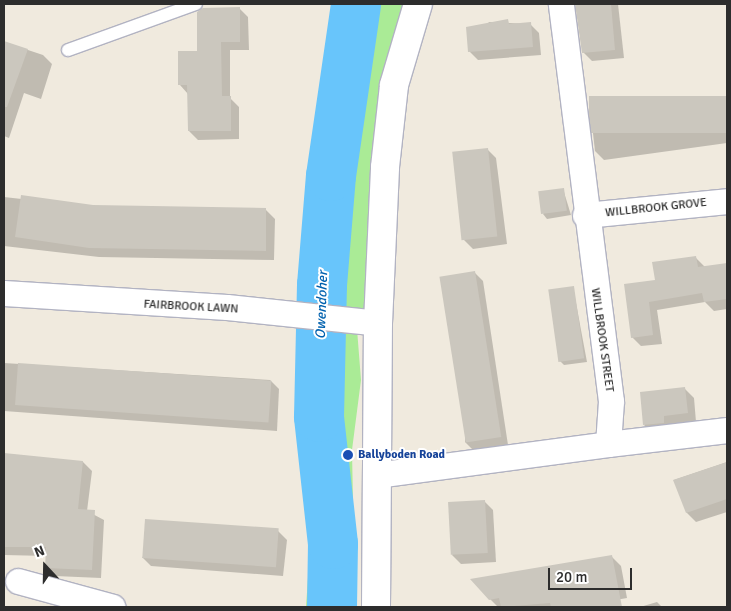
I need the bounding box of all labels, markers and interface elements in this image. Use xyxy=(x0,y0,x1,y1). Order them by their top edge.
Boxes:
street label: WILLBROOK GROVE xyxy=(605,196,707,220)
water label: Owendoher xyxy=(312,271,332,339)
street label: WILLBROOK STREET xyxy=(588,287,616,393)
street label: FAIRBROOK LAWN xyxy=(143,297,239,317)
place label: Ballyboden Road xyxy=(358,448,445,462)
marker: Ballyboden Road xyxy=(342,449,354,461)
north arrow xyxy=(20,541,70,591)
text: N xyxy=(32,542,47,561)
scale bar xyxy=(551,558,635,590)
text: 20 m xyxy=(556,568,587,586)

